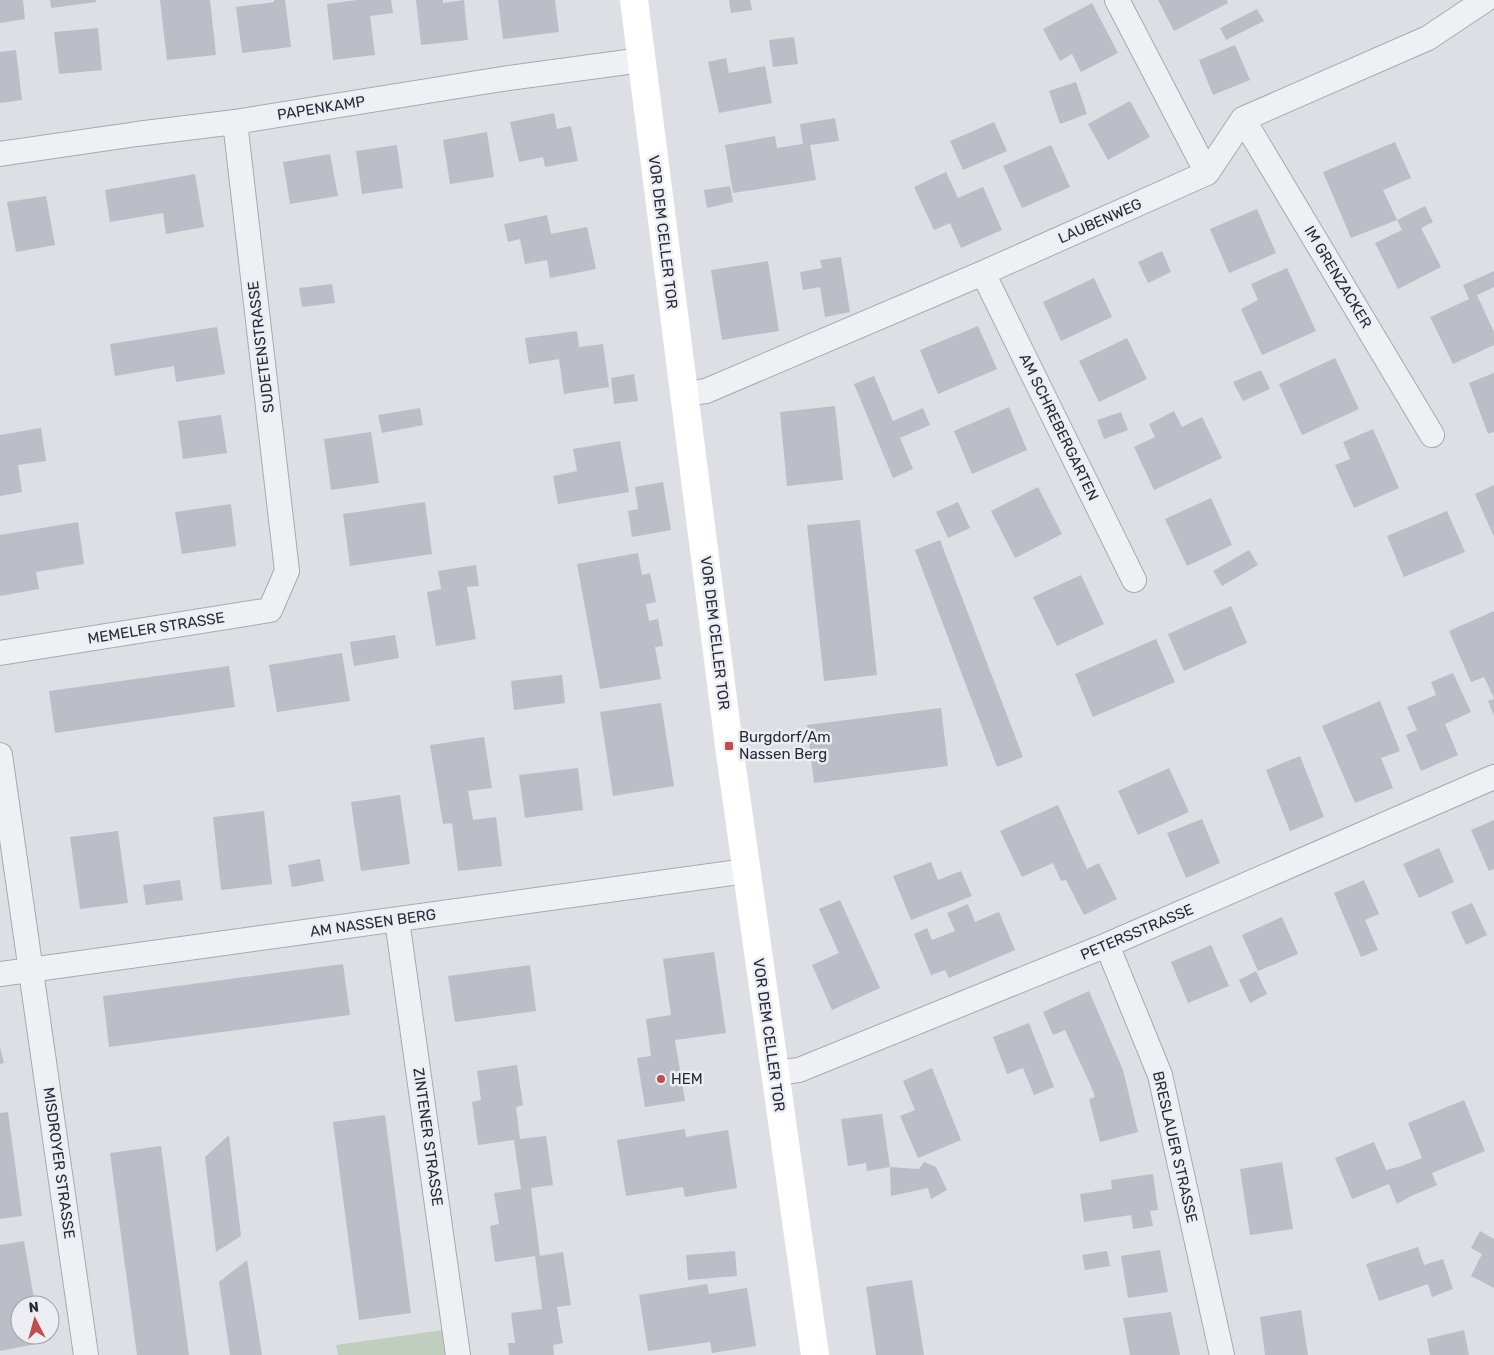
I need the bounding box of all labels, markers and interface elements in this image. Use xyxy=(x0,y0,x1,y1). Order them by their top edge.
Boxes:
street label: PAPENKAMP xyxy=(276,92,367,124)
street label: VOR DEM CELLER TOR xyxy=(645,154,681,310)
street label: LAUBENWEG xyxy=(1055,195,1145,247)
street label: IM GRENZACKER xyxy=(1300,223,1376,332)
street label: SUDETENSTRASSE xyxy=(244,280,278,414)
street label: AM SCHREBERGARTEN xyxy=(1016,350,1102,504)
street label: VOR DEM CELLER TOR xyxy=(697,555,733,711)
street label: MEMELER STRASSE xyxy=(86,608,226,648)
place label: Burgdorf/Am Nassen Berg xyxy=(739,728,831,763)
marker: Burgdorf/Am Nassen Berg xyxy=(723,740,735,752)
street label: PETERSSTRASSE xyxy=(1078,900,1196,964)
street label: AM NASSEN BERG xyxy=(309,905,437,941)
street label: VOR DEM CELLER TOR xyxy=(749,957,789,1113)
street label: ZINTENER STRASSE xyxy=(409,1067,447,1207)
street label: BRESLAUER STRASSE xyxy=(1149,1069,1201,1225)
place label: HEM xyxy=(671,1070,703,1088)
marker: HEM xyxy=(655,1073,667,1085)
street label: MISDROYER STRASSE xyxy=(39,1086,79,1240)
north arrow xyxy=(10,1295,60,1345)
text: N xyxy=(28,1299,40,1317)

